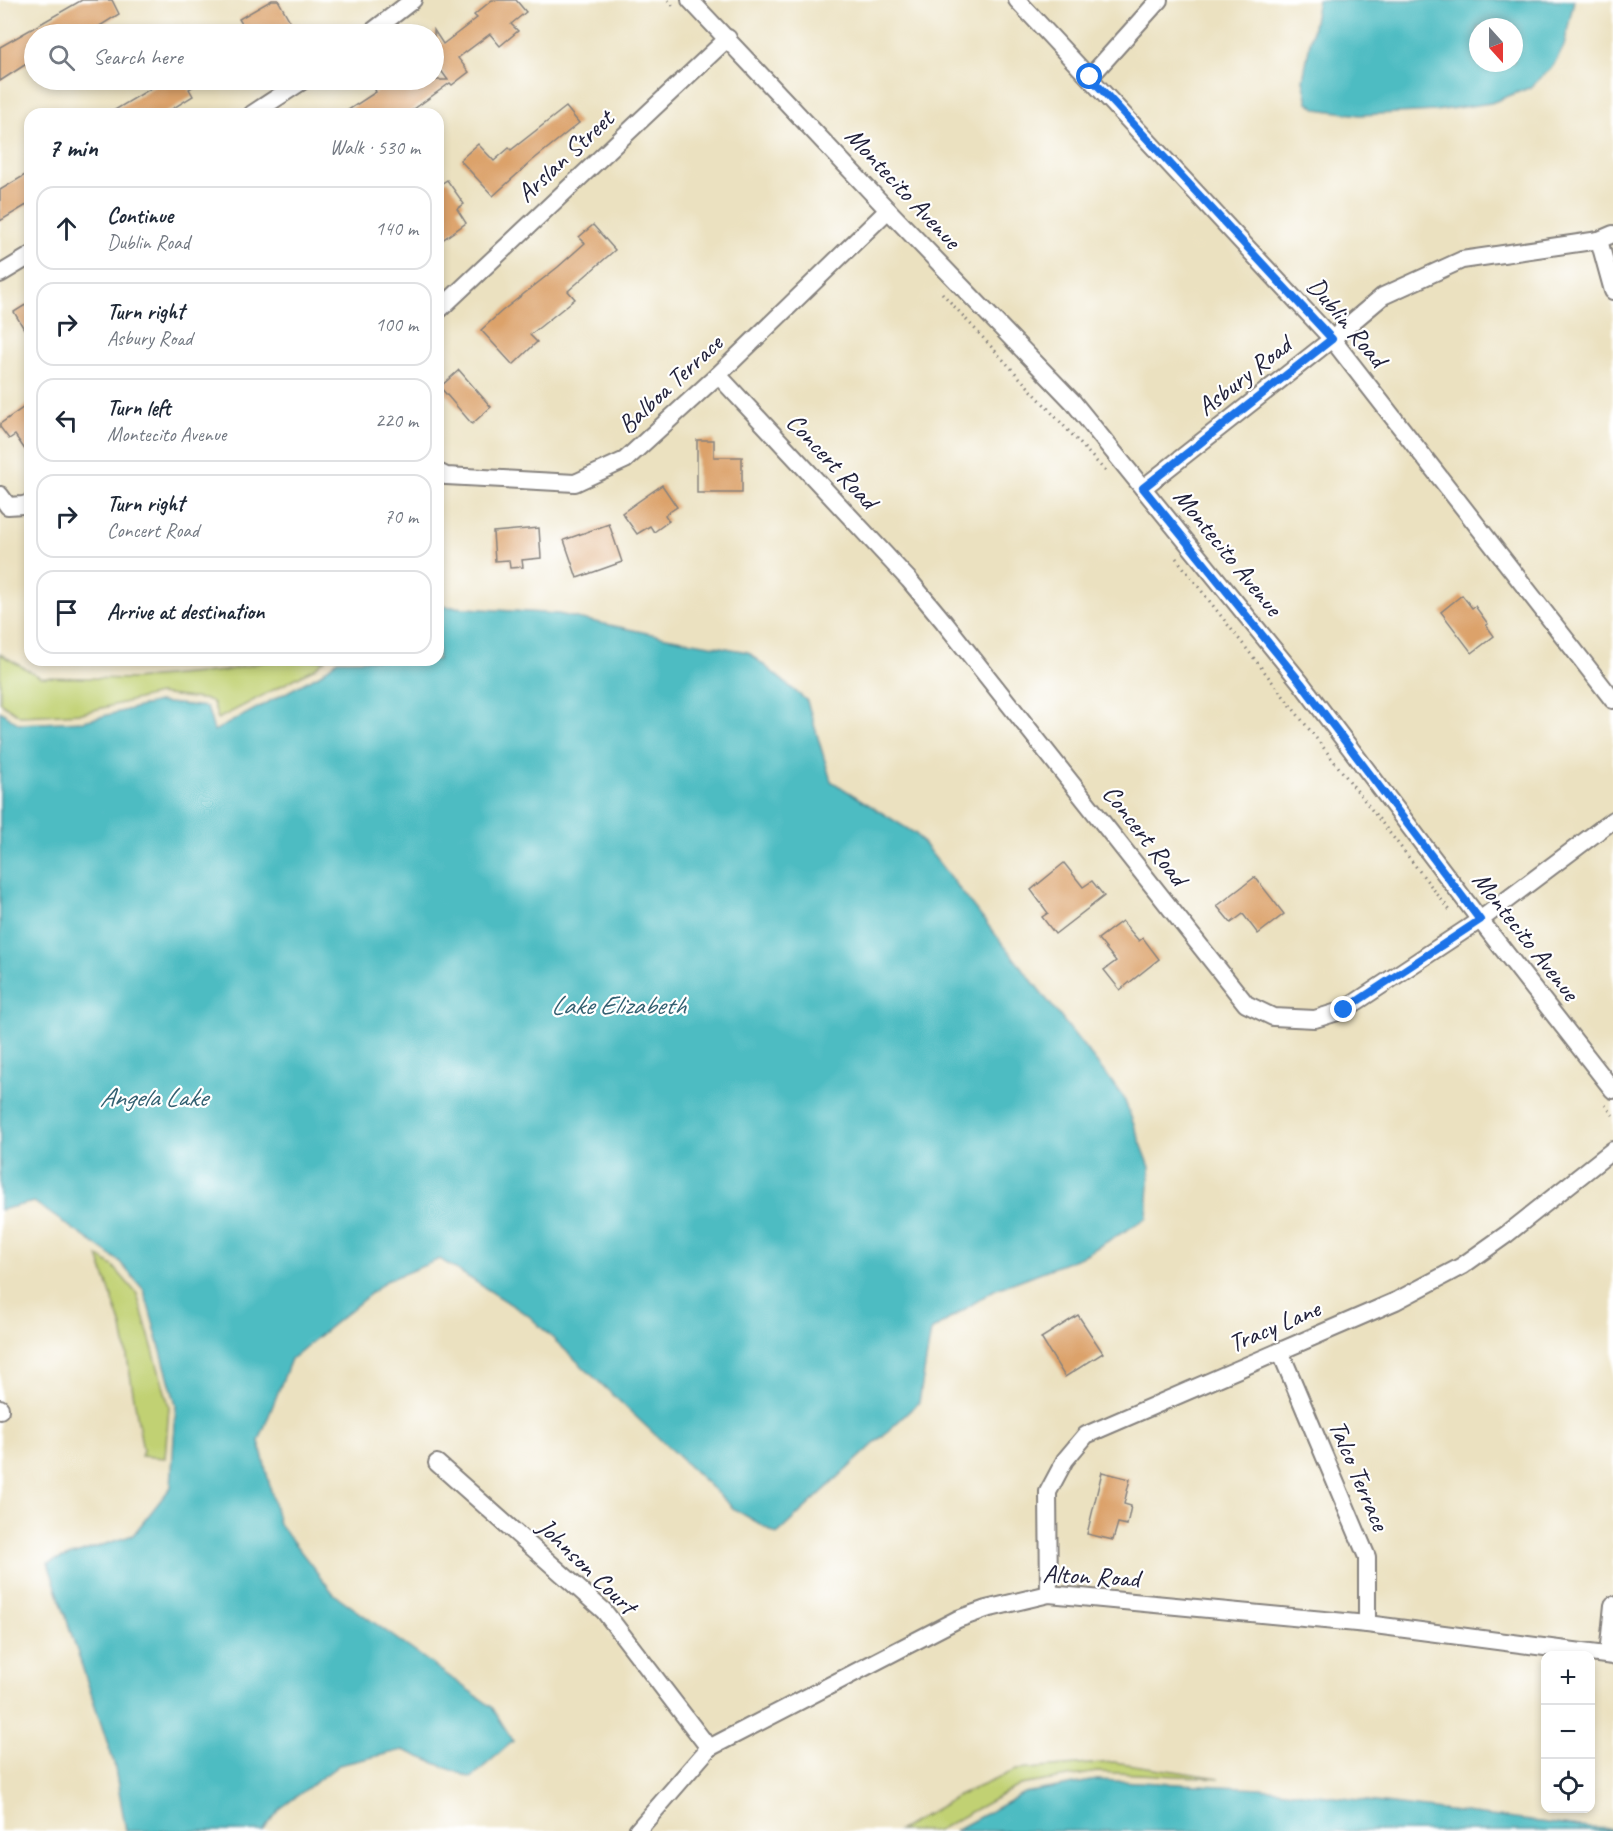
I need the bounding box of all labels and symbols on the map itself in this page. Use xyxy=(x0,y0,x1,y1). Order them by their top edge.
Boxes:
north arrow xyxy=(1469,18,1523,72)
route start xyxy=(1076,63,1102,89)
street label: Arslan Street xyxy=(510,101,622,209)
street label: Montecito Avenue xyxy=(838,120,970,258)
street label: Dublin Road xyxy=(1300,270,1397,377)
street label: Balboa Terrace xyxy=(611,326,730,441)
street label: Asbury Road xyxy=(1190,327,1301,423)
street label: Concert Road xyxy=(779,406,887,519)
street label: Montecito Avenue xyxy=(1166,481,1291,625)
street label: Concert Road xyxy=(1095,778,1197,895)
street label: Montecito Avenue xyxy=(1465,865,1588,1009)
water label: Lake Elizabeth xyxy=(551,988,687,1022)
route end xyxy=(1330,996,1356,1022)
water label: Angela Lake xyxy=(99,1080,211,1114)
street label: Tracy Lane xyxy=(1223,1291,1326,1360)
street label: Talco Terrace xyxy=(1321,1415,1398,1536)
street label: Johnson Court xyxy=(529,1509,646,1624)
street label: Alton Road xyxy=(1042,1557,1144,1595)

